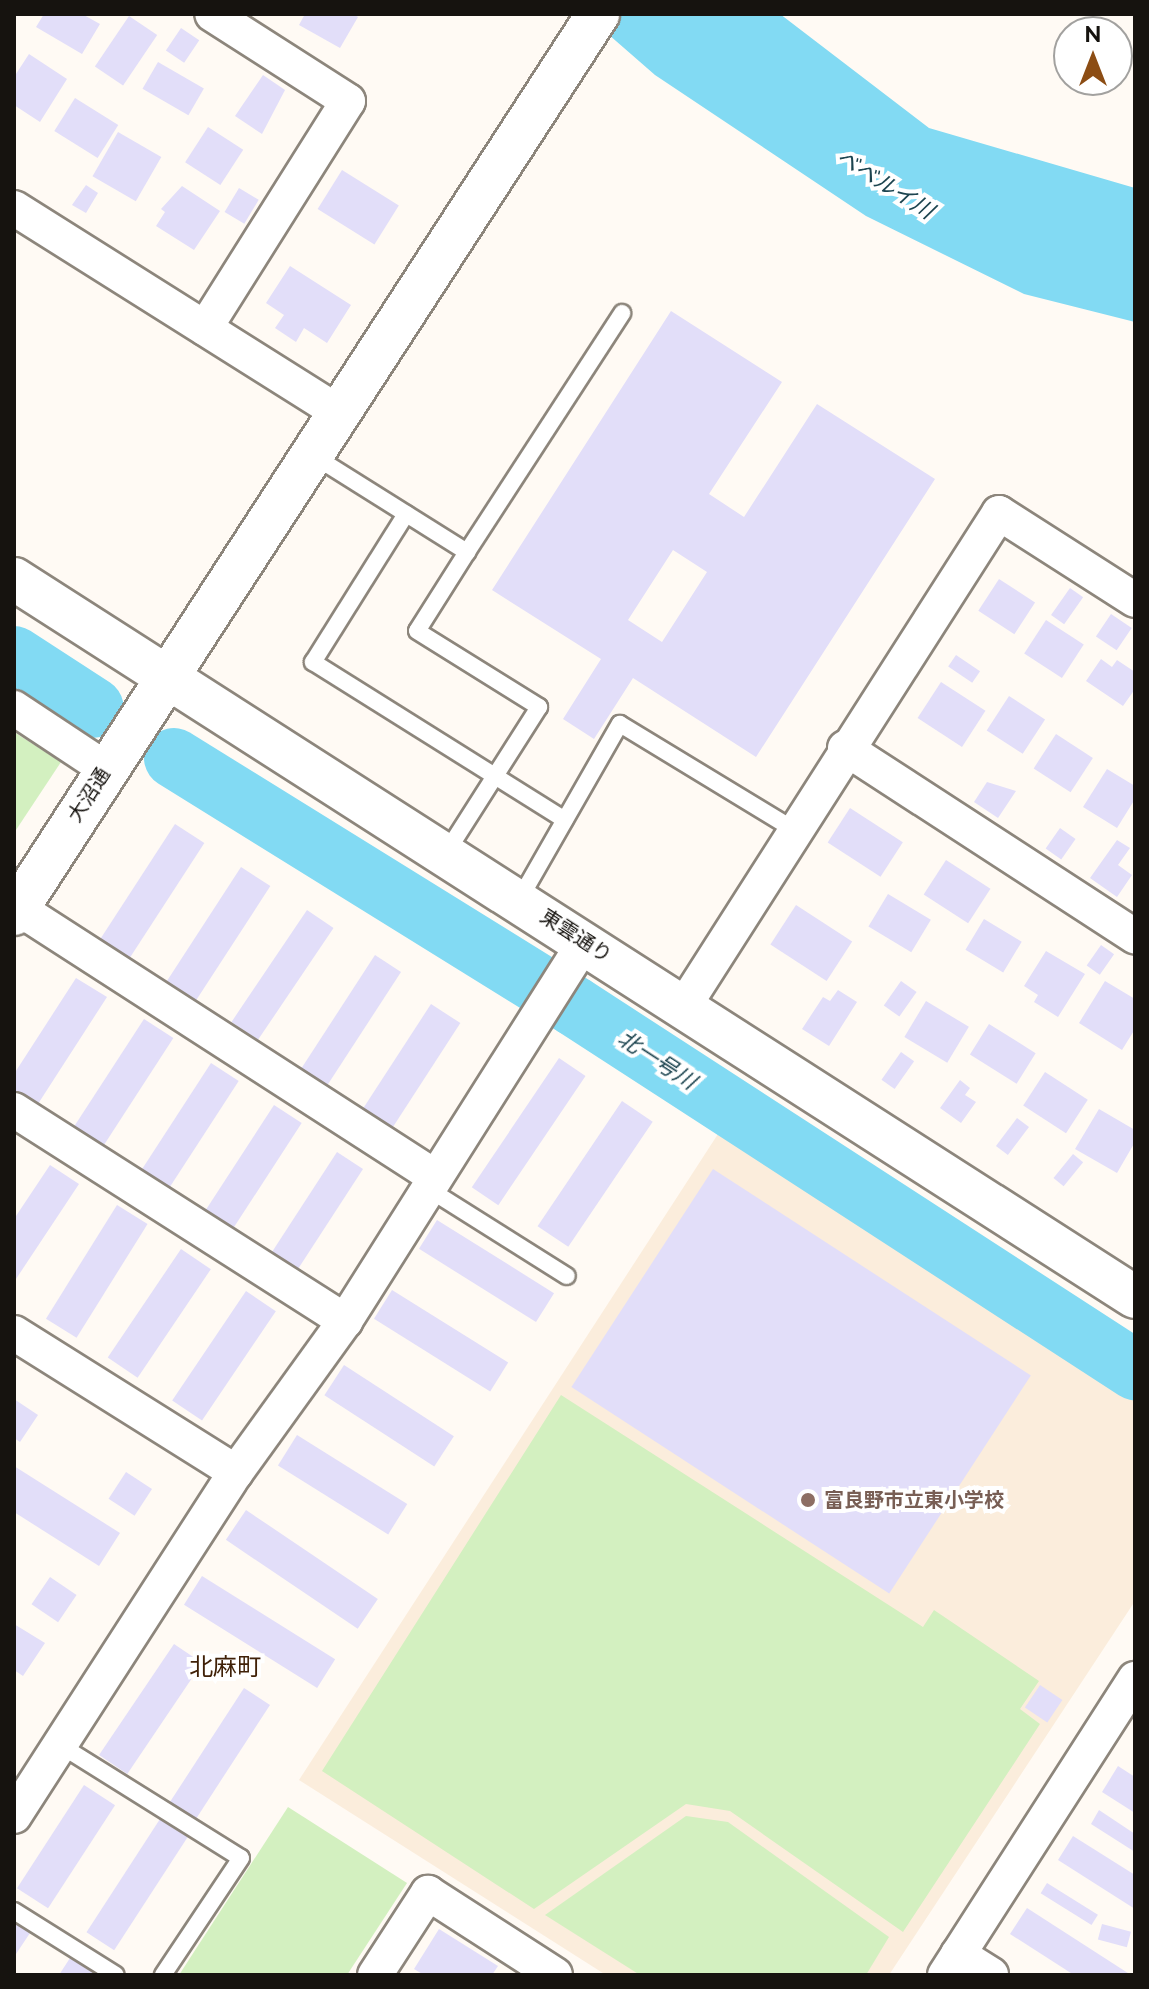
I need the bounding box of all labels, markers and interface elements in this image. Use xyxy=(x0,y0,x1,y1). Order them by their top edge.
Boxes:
north arrow xyxy=(1053,16,1133,96)
text: N xyxy=(1085,21,1101,47)
water label: ベベルイ川 xyxy=(831,144,939,224)
street label: 大沼通 xyxy=(63,763,115,827)
street label: 東雲通り xyxy=(536,904,616,968)
water label: 北一号川 xyxy=(613,1025,701,1095)
place label: 富良野市立東小学校 xyxy=(824,1488,1004,1512)
marker: 富良野市立東小学校 xyxy=(799,1491,817,1509)
district label: 北麻町 xyxy=(189,1653,261,1681)

